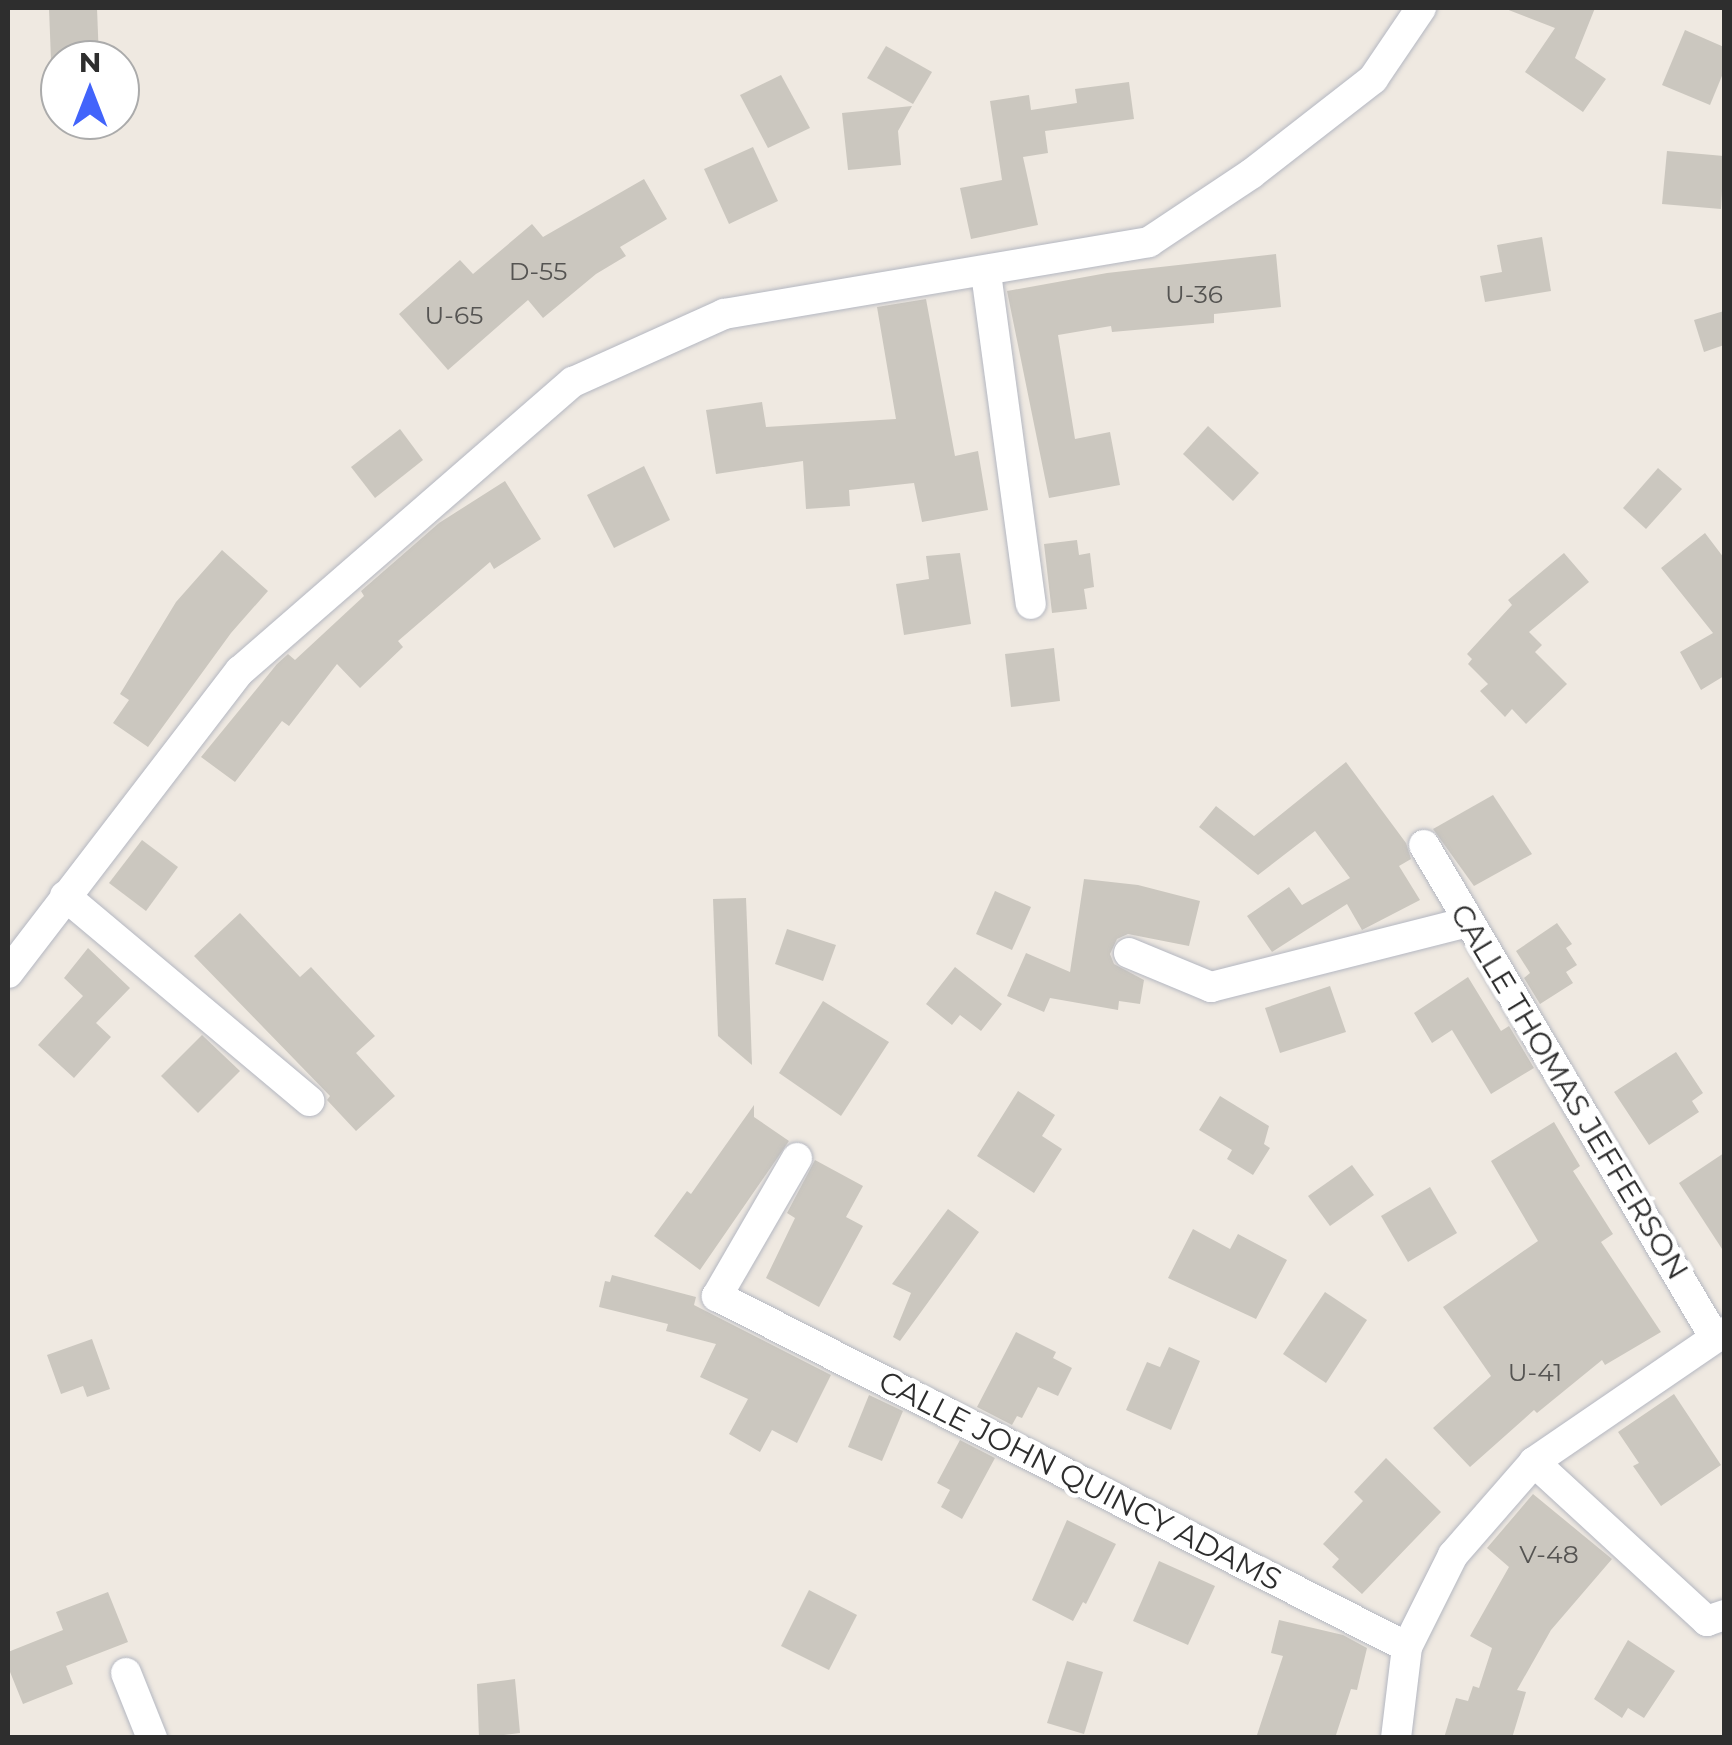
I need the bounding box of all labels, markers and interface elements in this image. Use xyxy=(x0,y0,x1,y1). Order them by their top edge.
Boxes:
north arrow xyxy=(40,40,140,140)
text: N xyxy=(79,45,101,79)
house number: D-55 xyxy=(509,256,567,286)
house number: U-36 xyxy=(1165,279,1223,309)
house number: U-65 xyxy=(425,300,483,330)
street label: CALLE THOMAS JEFFERSON xyxy=(1442,898,1696,1286)
house number: U-41 xyxy=(1508,1357,1562,1387)
street label: CALLE JOHN QUINCY ADAMS xyxy=(873,1363,1287,1599)
house number: V-48 xyxy=(1519,1539,1579,1569)

